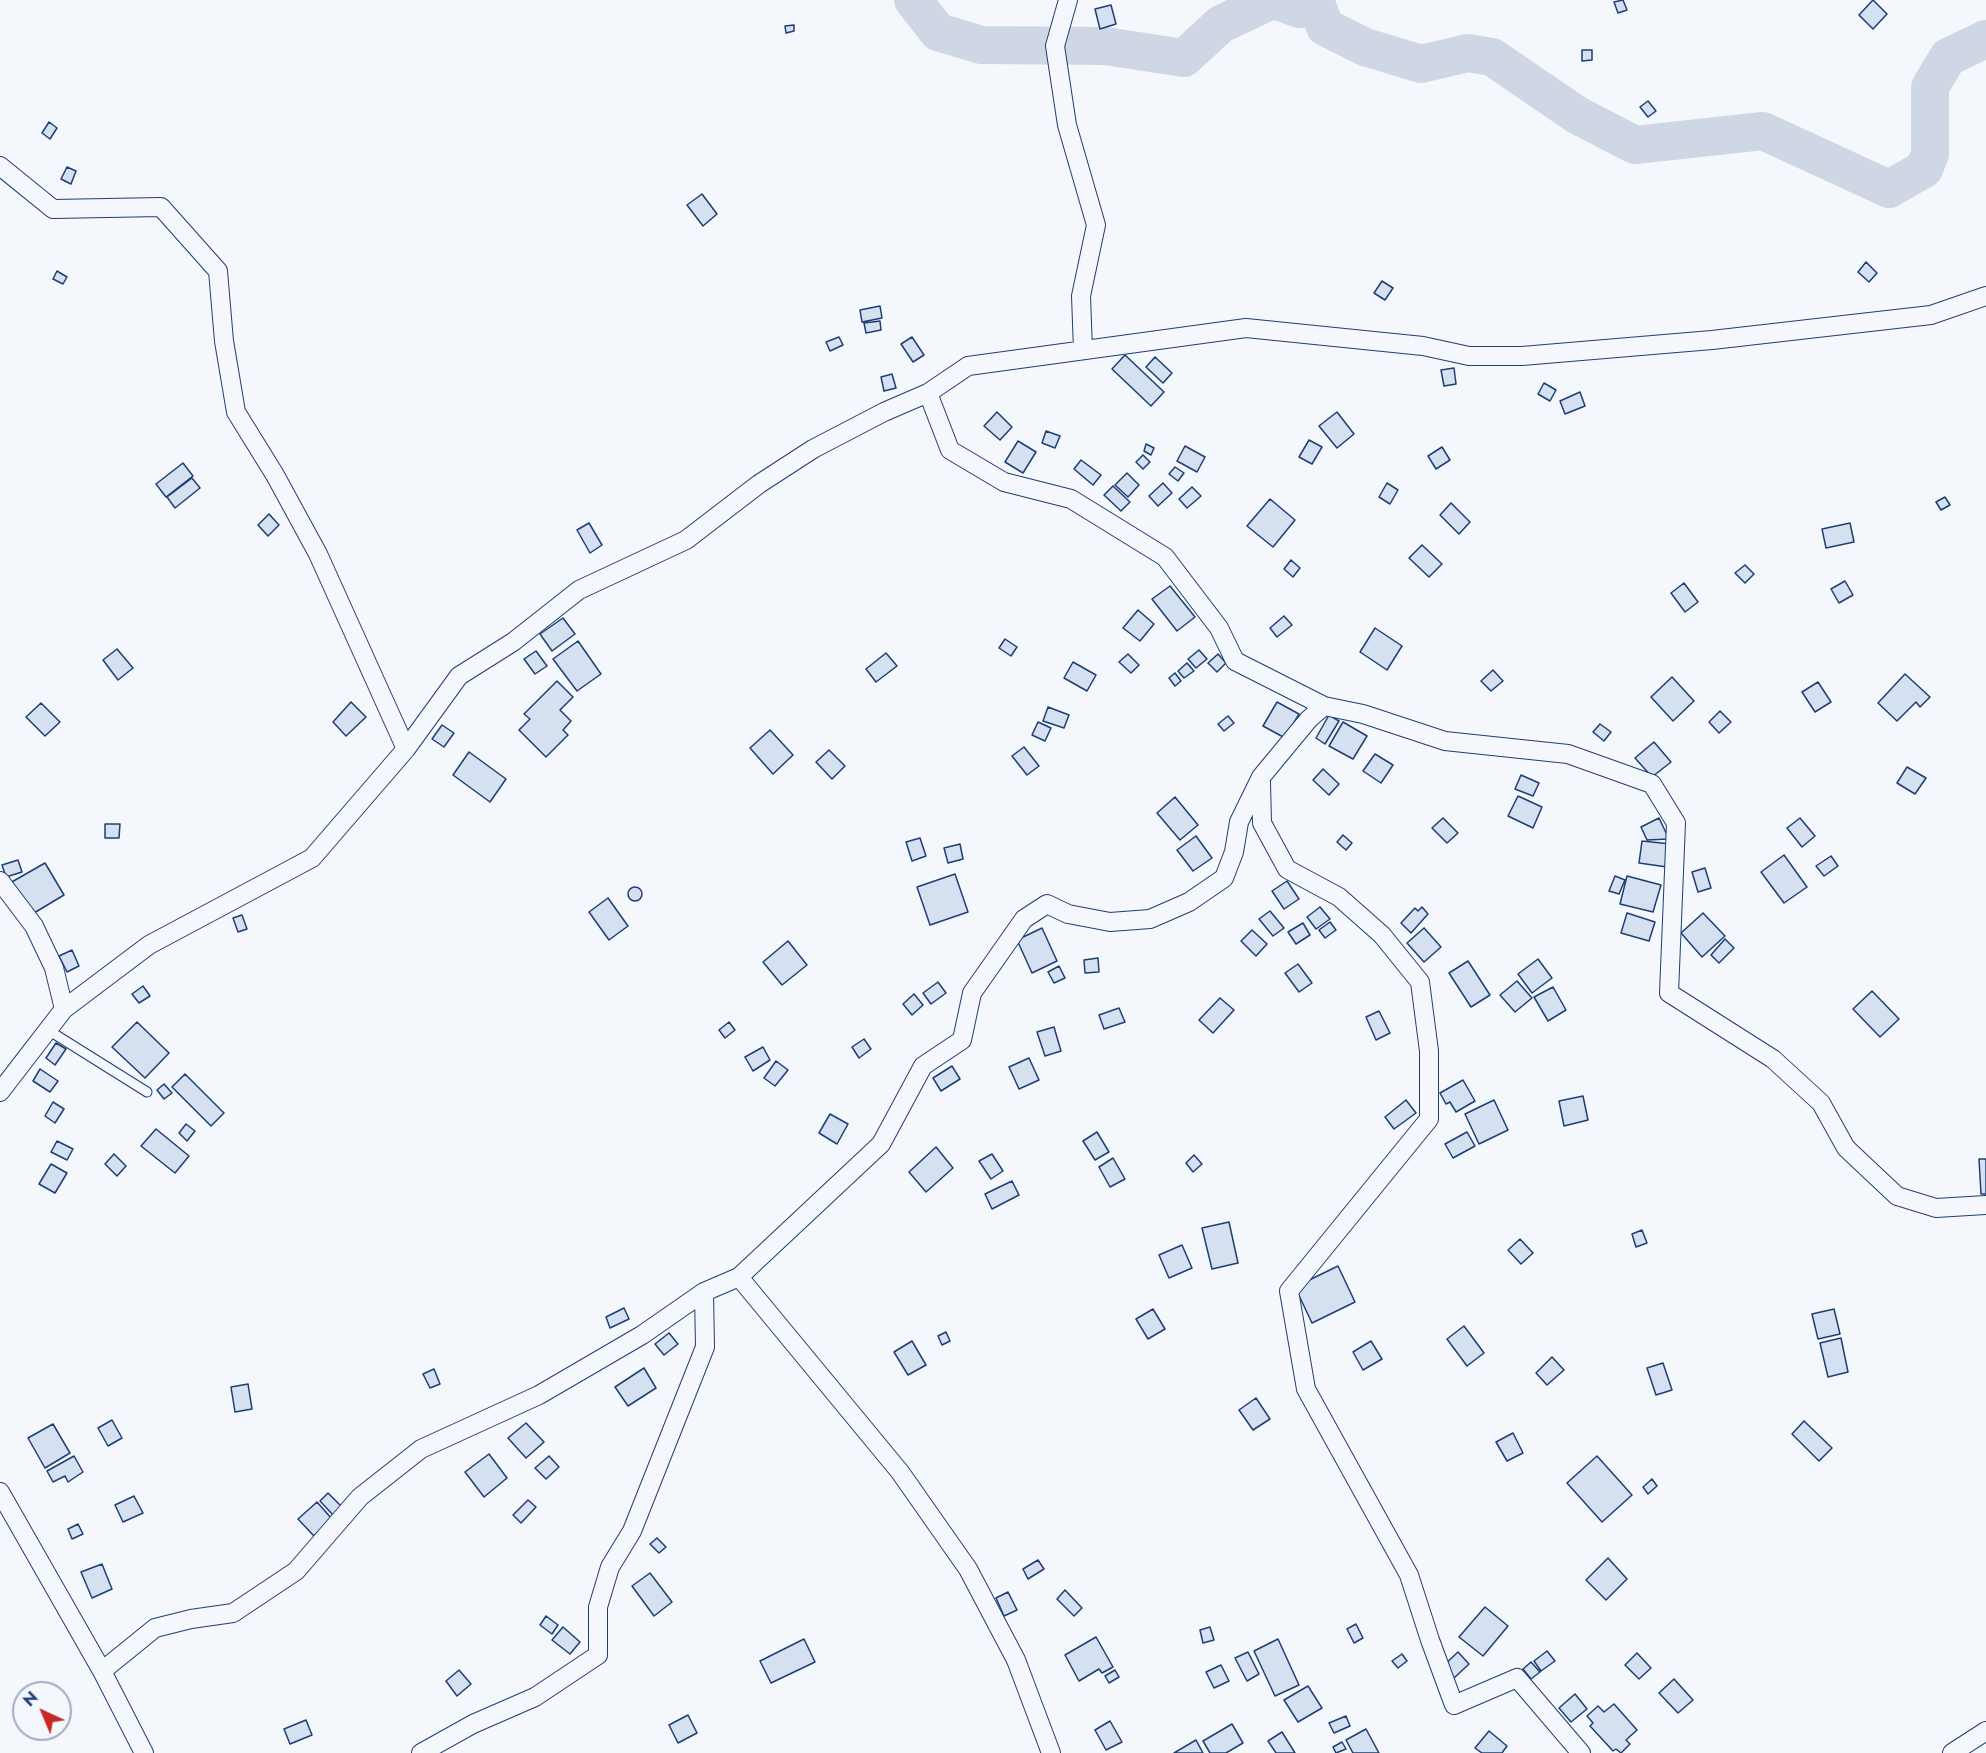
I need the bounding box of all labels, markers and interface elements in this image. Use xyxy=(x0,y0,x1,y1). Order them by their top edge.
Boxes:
north arrow xyxy=(12,1681,72,1741)
text: N xyxy=(18,1686,43,1712)

